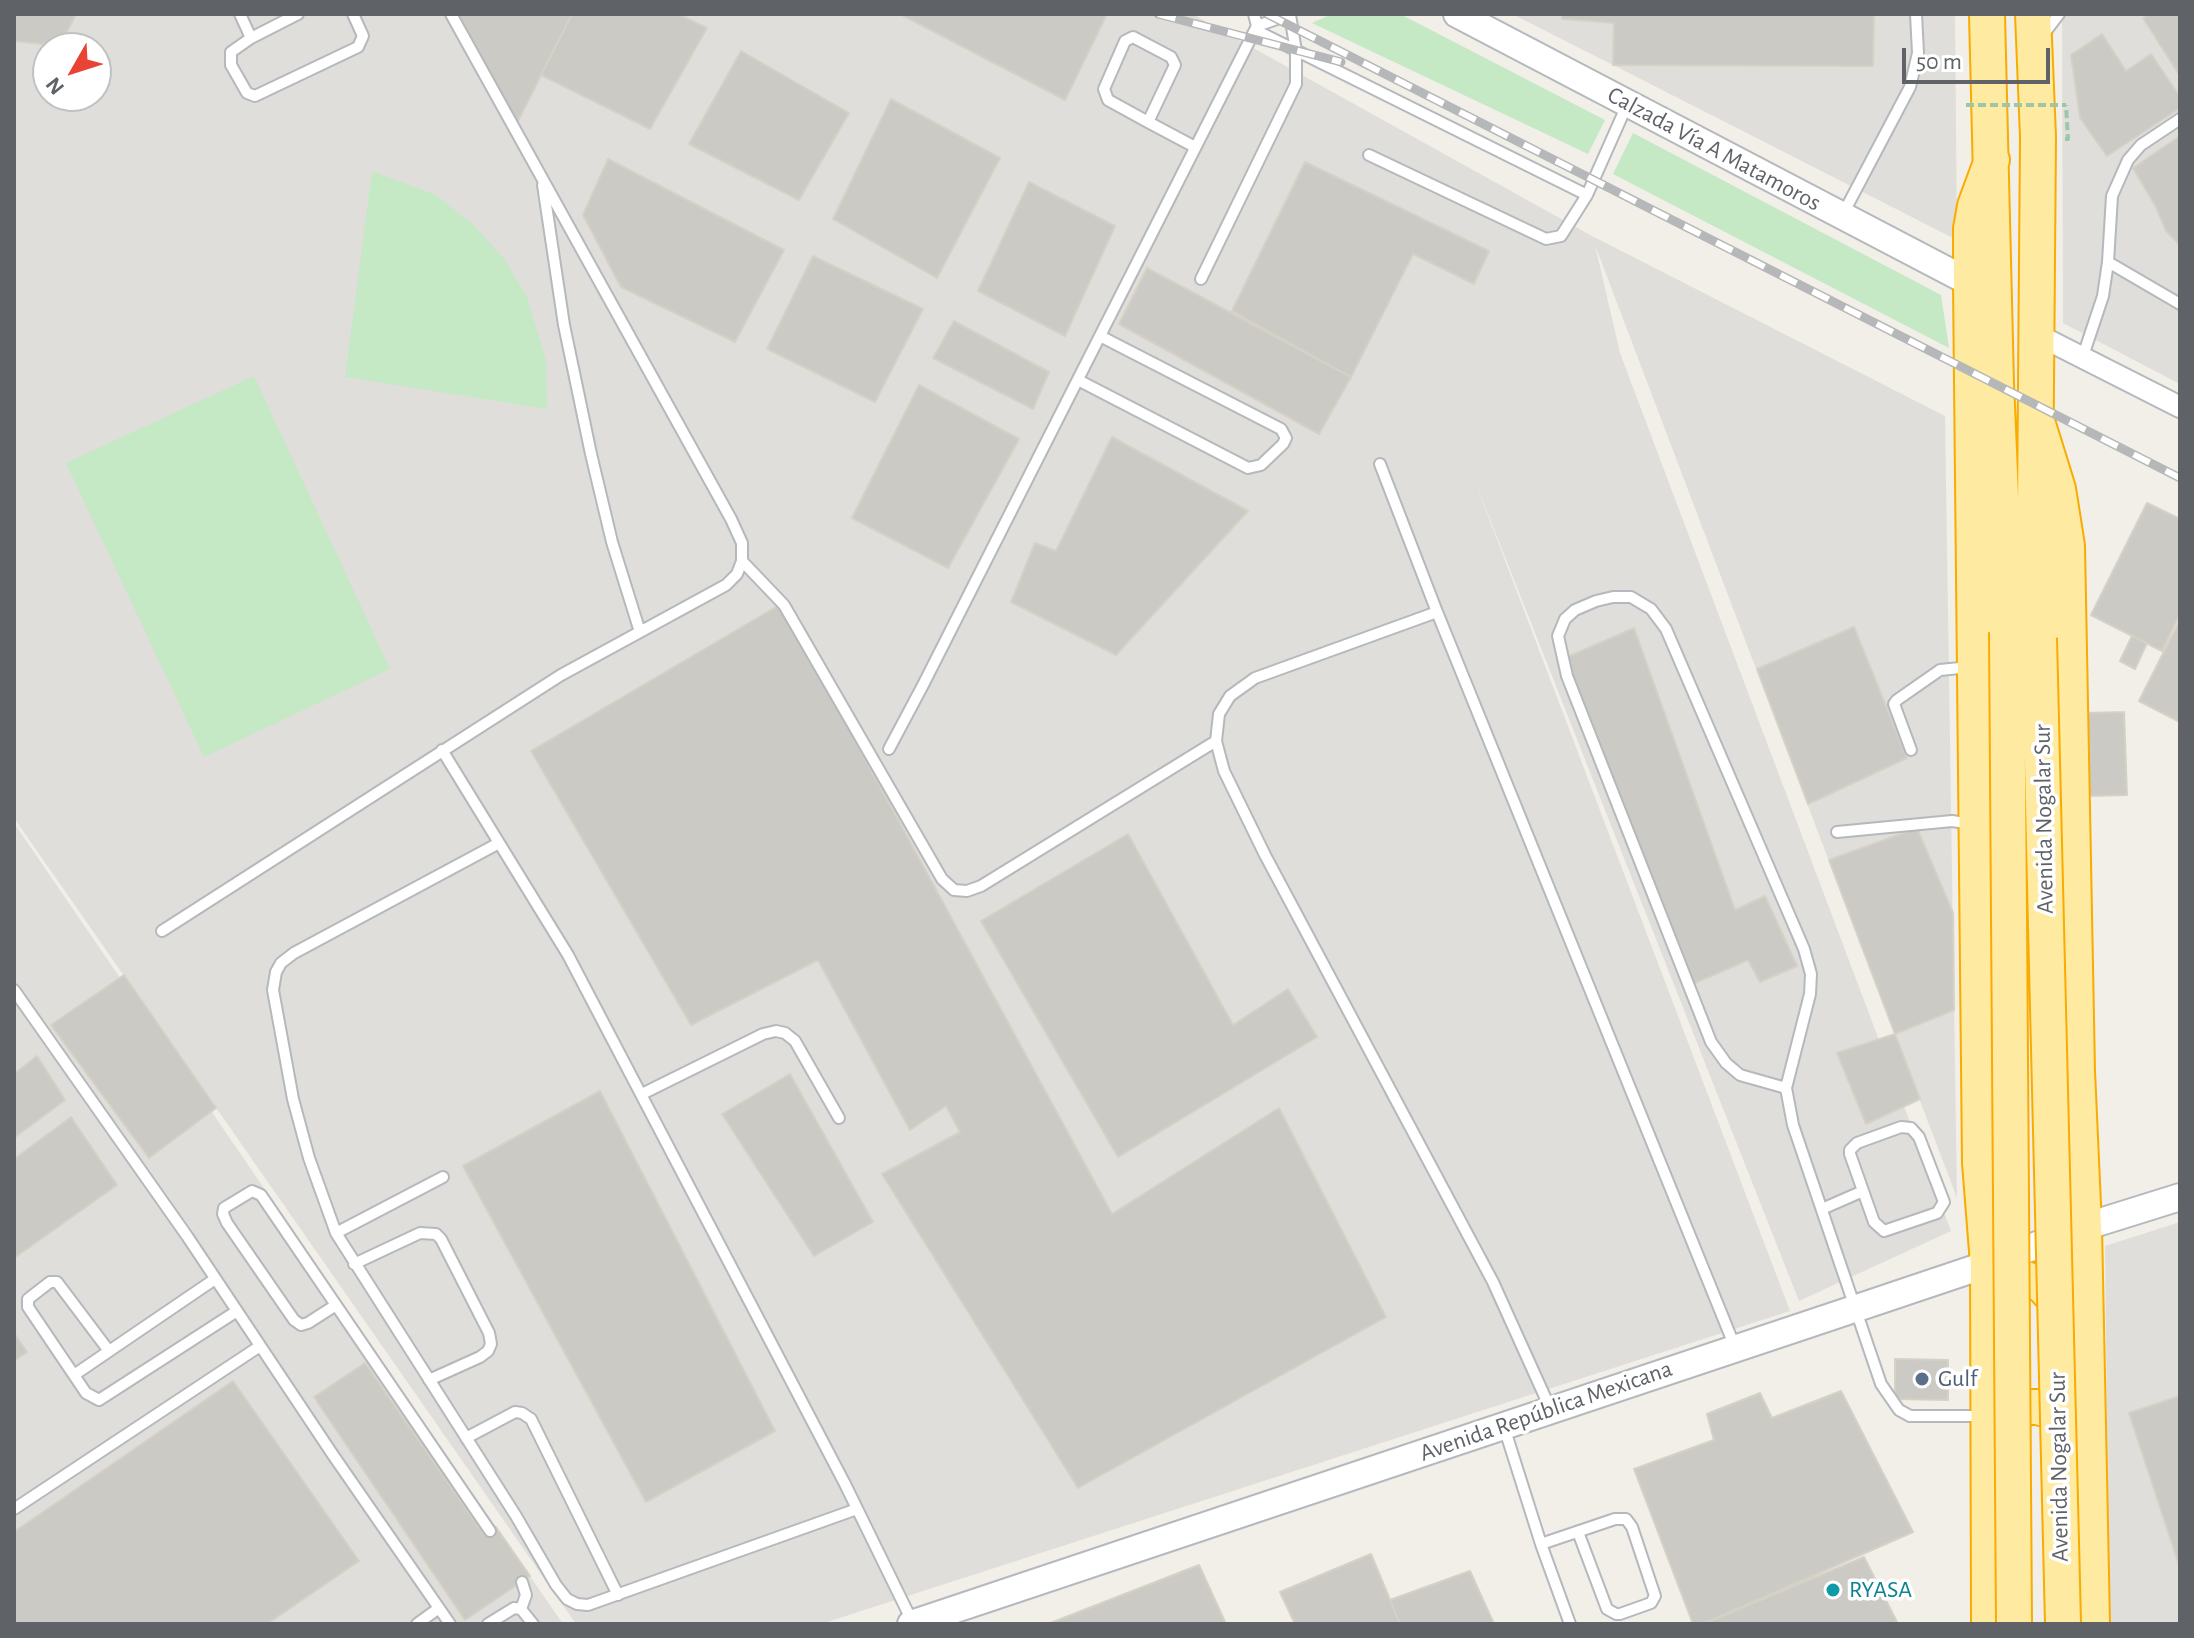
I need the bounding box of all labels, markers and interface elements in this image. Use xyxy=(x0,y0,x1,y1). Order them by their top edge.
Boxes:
north arrow xyxy=(32,32,112,112)
scale bar xyxy=(1906,32,2054,82)
text: 50 m xyxy=(1916,50,1962,74)
text: N xyxy=(42,73,68,99)
street label: Calzada Vía A Matamoros xyxy=(1602,81,1826,217)
street label: Avenida Nogalar Sur xyxy=(2028,724,2060,914)
street label: Avenida República Mexicana xyxy=(1416,1354,1676,1468)
place label: Gulf xyxy=(1938,1365,1977,1393)
marker: Gulf xyxy=(1913,1370,1931,1388)
street label: Avenida Nogalar Sur xyxy=(2043,1372,2075,1562)
place label: RYASA xyxy=(1849,1576,1912,1604)
marker: RYASA xyxy=(1824,1581,1842,1599)

